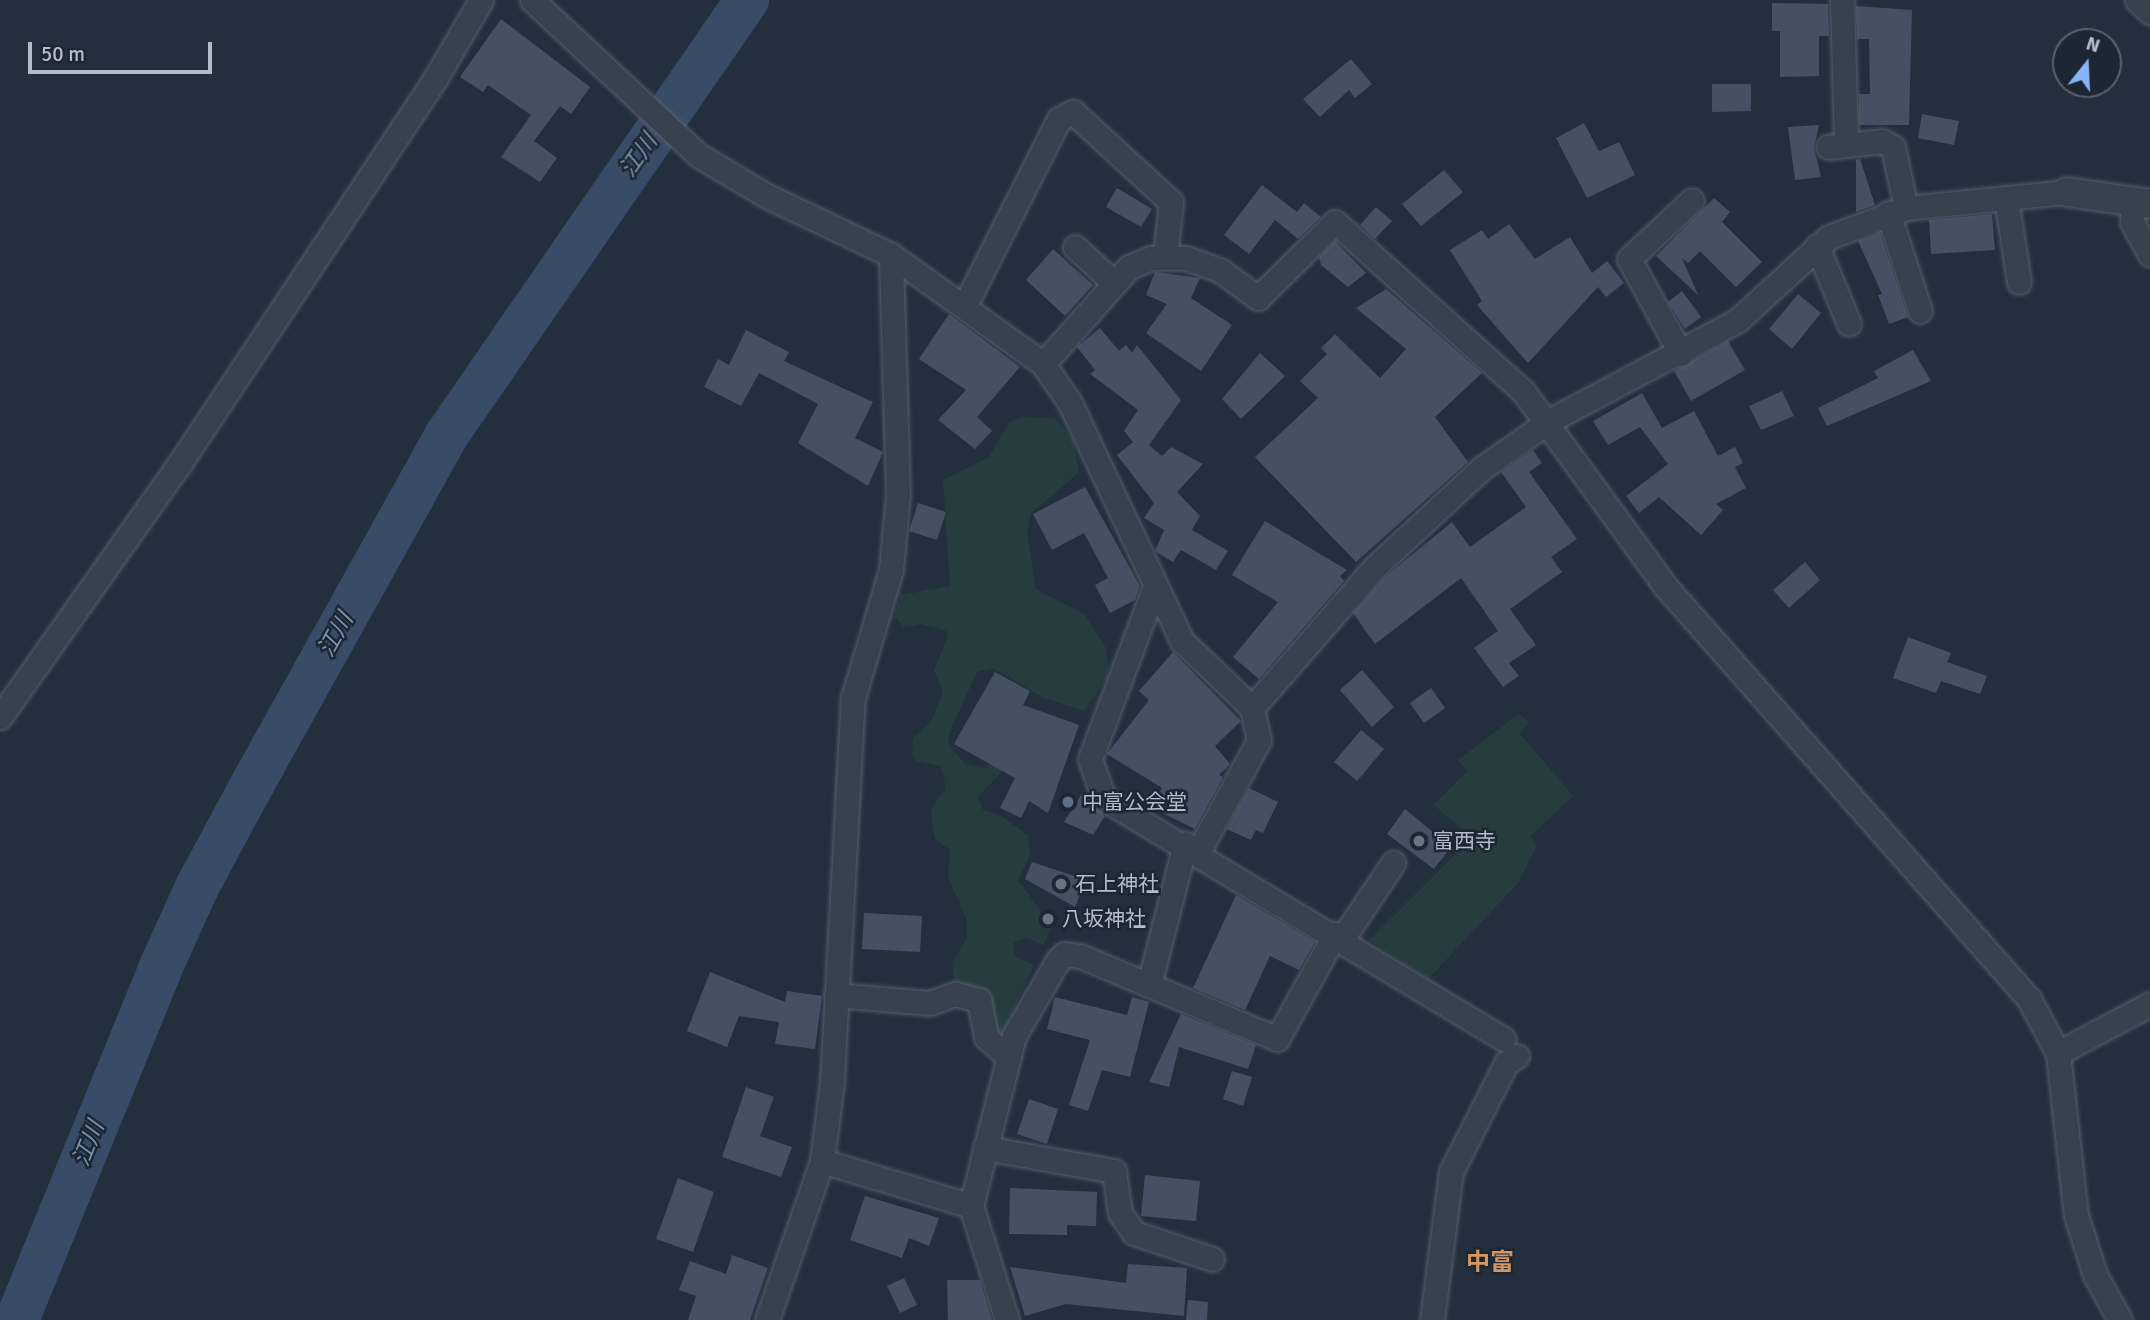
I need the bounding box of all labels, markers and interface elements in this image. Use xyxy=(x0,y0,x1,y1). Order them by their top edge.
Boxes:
scale bar xyxy=(32,28,215,72)
north arrow xyxy=(2052,28,2122,98)
text: N xyxy=(2083,31,2103,58)
text: 50 m xyxy=(41,41,85,67)
water label: 江川 xyxy=(615,129,663,183)
water label: 江川 xyxy=(313,608,359,662)
place label: 中富公会堂 xyxy=(1082,789,1187,815)
marker: 中富公会堂 xyxy=(1060,794,1076,810)
place label: 富西寺 xyxy=(1433,828,1496,854)
marker: 富西寺 xyxy=(1411,833,1427,849)
place label: 石上神社 xyxy=(1075,871,1159,897)
marker: 石上神社 xyxy=(1053,876,1069,892)
place label: 八坂神社 xyxy=(1062,906,1146,932)
marker: 八坂神社 xyxy=(1040,911,1056,927)
water label: 江川 xyxy=(68,1118,110,1170)
district label: 中富 xyxy=(1466,1249,1514,1277)

